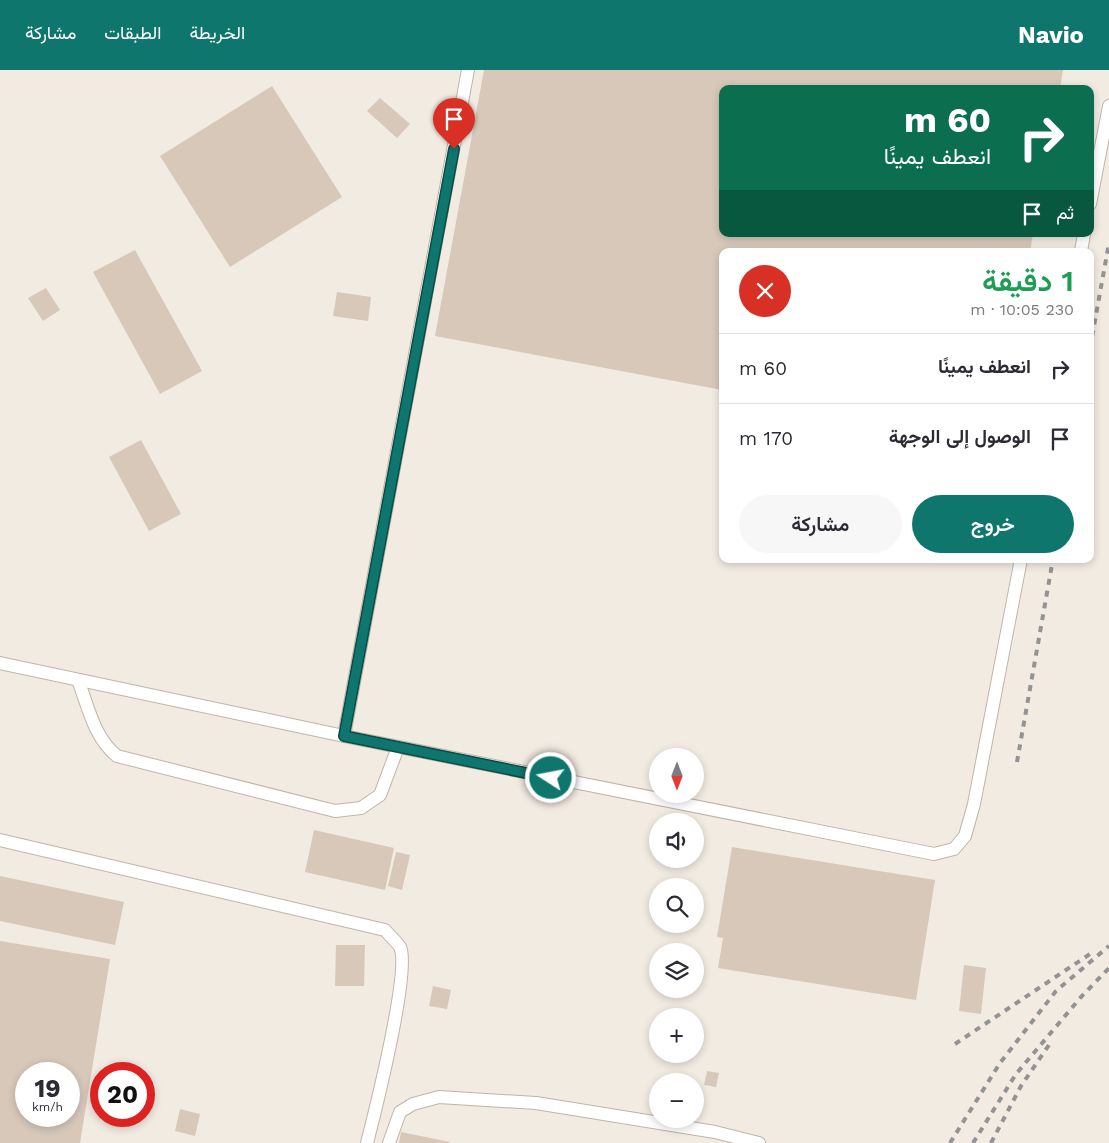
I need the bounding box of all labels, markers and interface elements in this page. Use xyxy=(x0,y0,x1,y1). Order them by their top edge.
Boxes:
text: Navio xyxy=(1018,21,1084,49)
text: مشاركة xyxy=(25,22,76,43)
text: الطبقات xyxy=(104,22,161,43)
text: الخريطة xyxy=(189,22,245,43)
pin xyxy=(433,98,475,149)
text: 60 m xyxy=(904,99,991,141)
icon: arrive xyxy=(440,105,468,133)
icon: right xyxy=(1009,105,1074,170)
text: انعطف يمينًا xyxy=(884,144,991,169)
icon: arrive xyxy=(1018,200,1046,228)
text: ثم xyxy=(1056,201,1074,224)
text: 1 دقيقة xyxy=(982,263,1074,298)
button: close xyxy=(739,265,791,317)
text: 230 m · 10:05 xyxy=(970,300,1074,319)
text: انعطف يمينًا xyxy=(938,355,1031,378)
icon: right xyxy=(1046,355,1074,383)
text: 60 m xyxy=(739,357,787,380)
text: الوصول إلى الوجهة xyxy=(889,425,1031,448)
icon: arrive xyxy=(1046,425,1074,453)
text: 170 m xyxy=(739,427,793,450)
button: مشاركة xyxy=(739,495,902,553)
button: خروج xyxy=(912,495,1074,553)
north arrow xyxy=(649,748,704,802)
map controls xyxy=(649,748,704,1128)
position arrow xyxy=(524,751,576,803)
button: sound xyxy=(649,813,704,868)
button: search xyxy=(649,878,704,933)
button: layers xyxy=(649,943,704,998)
button: + xyxy=(649,1008,704,1063)
speed limit sign: 20 xyxy=(90,1062,155,1127)
button: − xyxy=(649,1073,704,1128)
text: 19 xyxy=(34,1074,61,1103)
text: km/h xyxy=(32,1100,63,1114)

